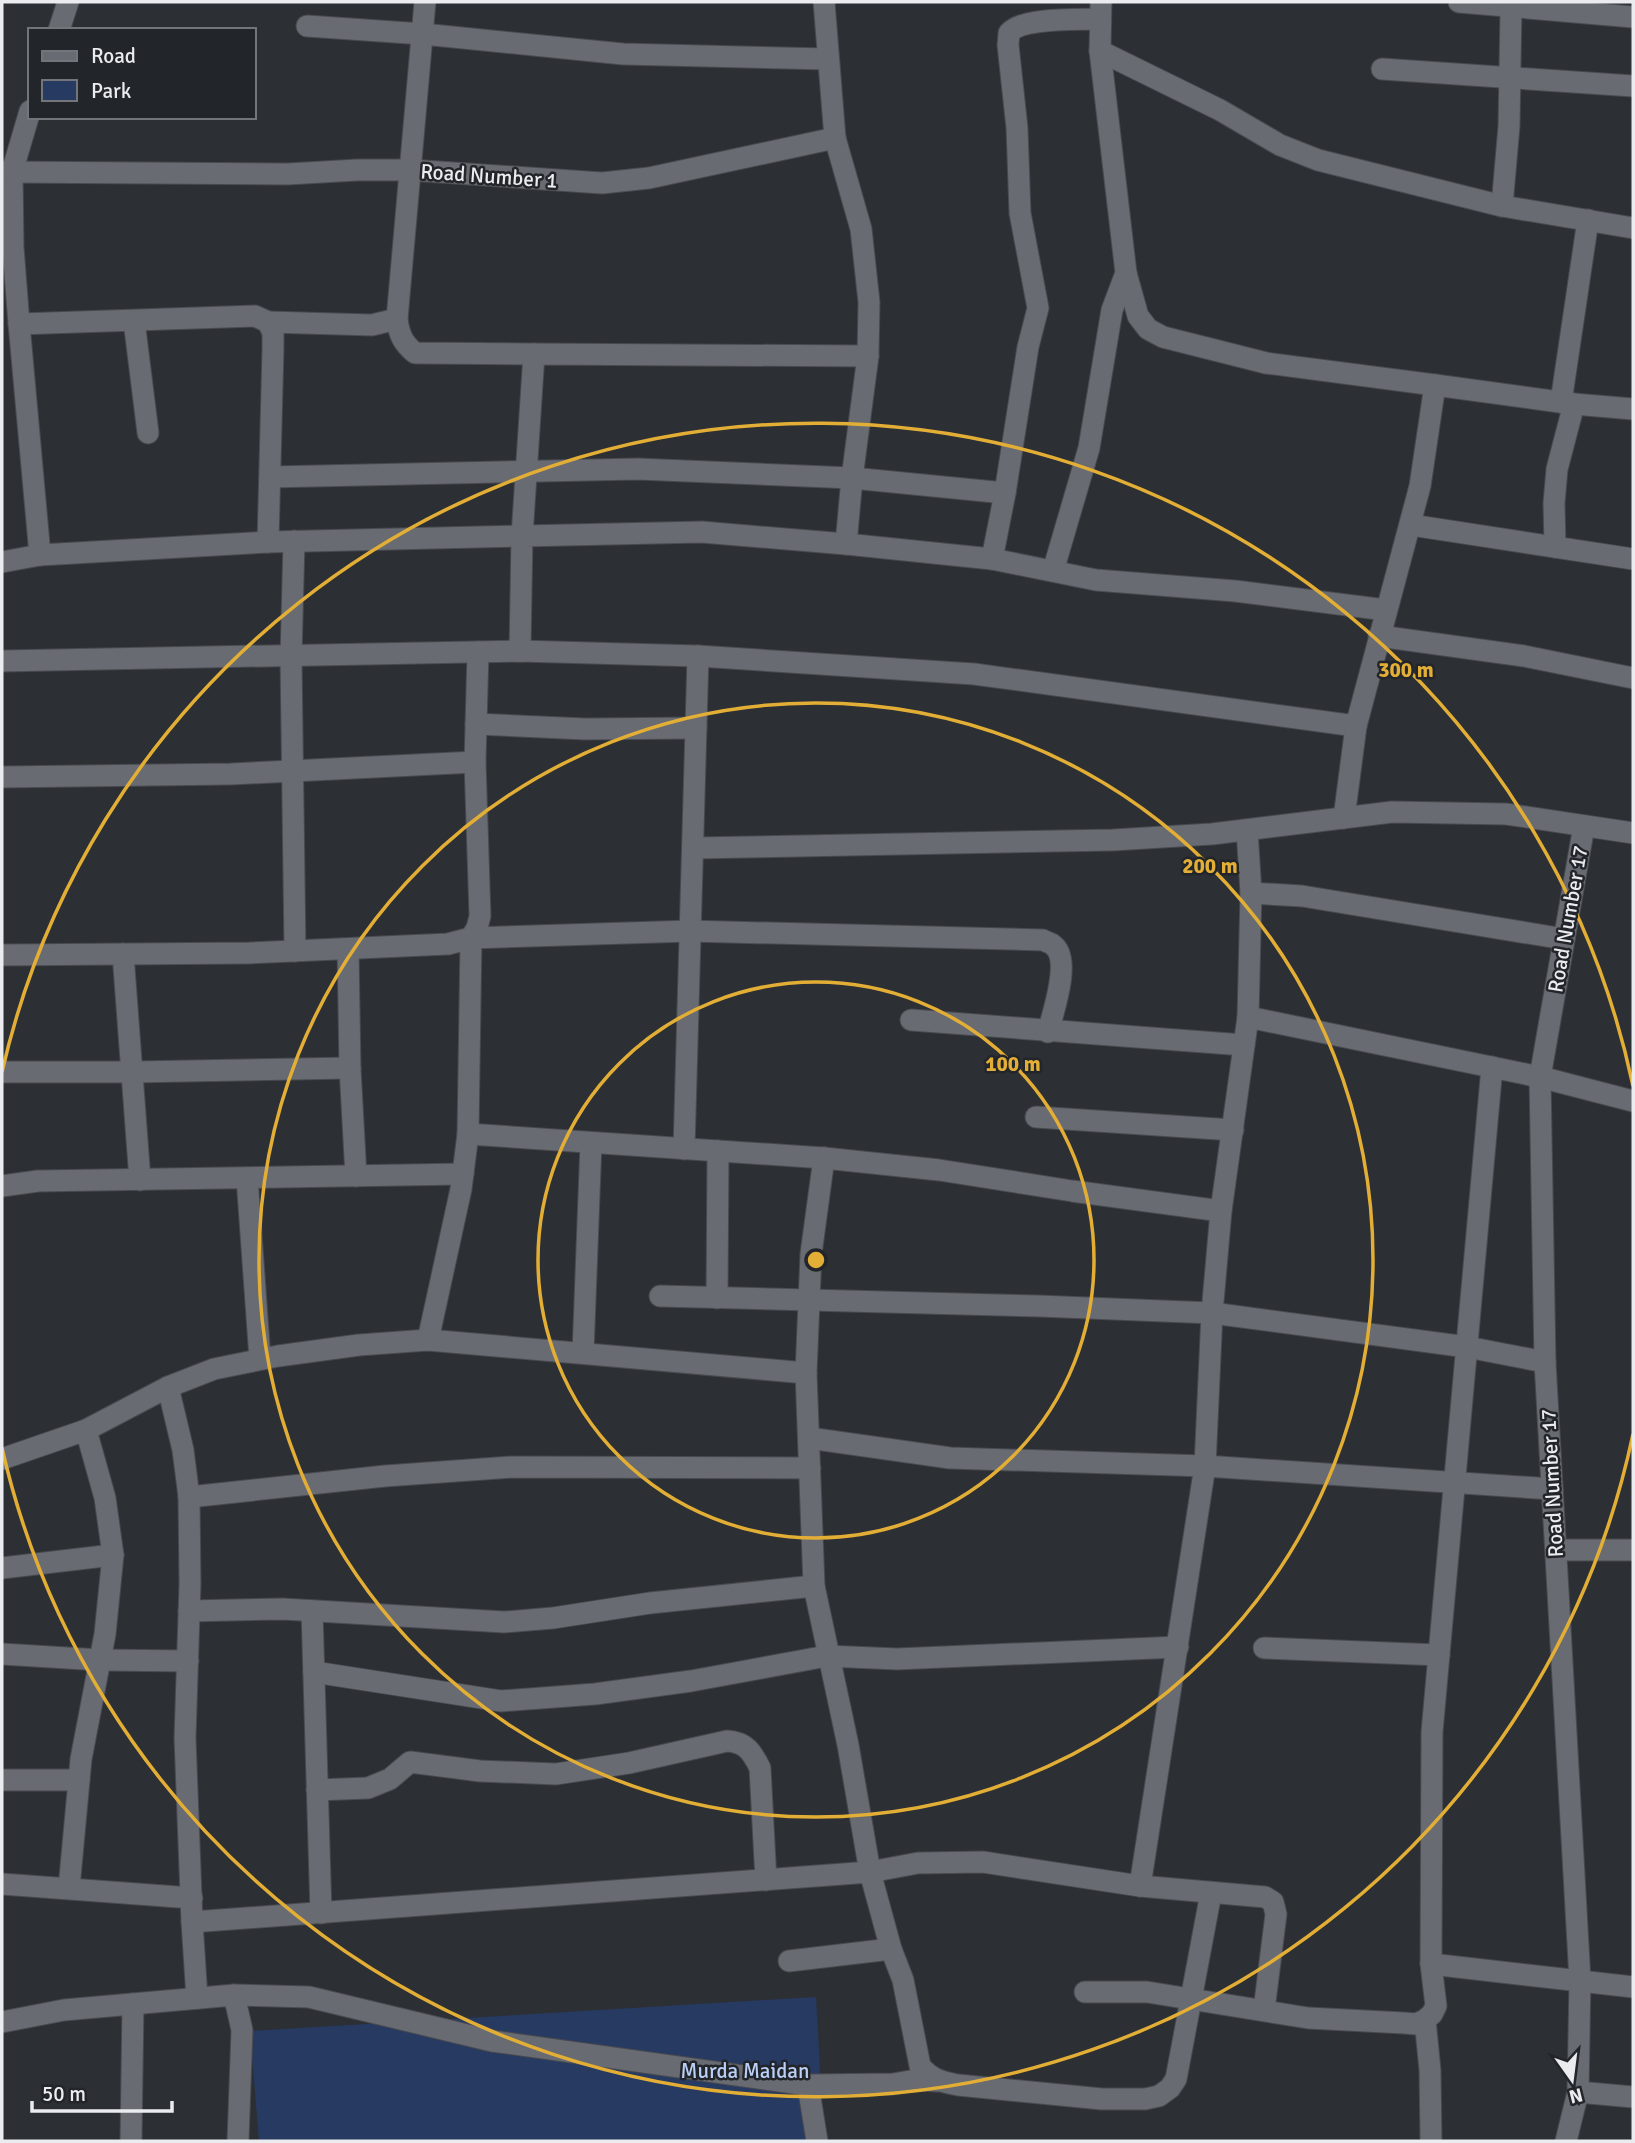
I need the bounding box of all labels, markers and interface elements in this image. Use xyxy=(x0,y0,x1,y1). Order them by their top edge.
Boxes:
legend xyxy=(28,28,256,119)
text: Road xyxy=(91,43,136,69)
text: Park xyxy=(91,78,132,104)
street label: Road Number 1 xyxy=(420,158,558,194)
text: 300 m xyxy=(1378,657,1434,683)
street label: Road Number 17 xyxy=(1542,844,1594,994)
text: 200 m xyxy=(1182,853,1238,879)
text: 100 m xyxy=(985,1051,1041,1077)
centre of rings xyxy=(804,1248,828,1272)
street label: Road Number 17 xyxy=(1535,1408,1569,1558)
north arrow xyxy=(1537,2045,1607,2115)
park label: Murda Maidan xyxy=(681,2058,809,2084)
scale bar xyxy=(32,2070,172,2114)
text: 50 m xyxy=(42,2081,86,2107)
text: N xyxy=(1567,2082,1585,2109)

